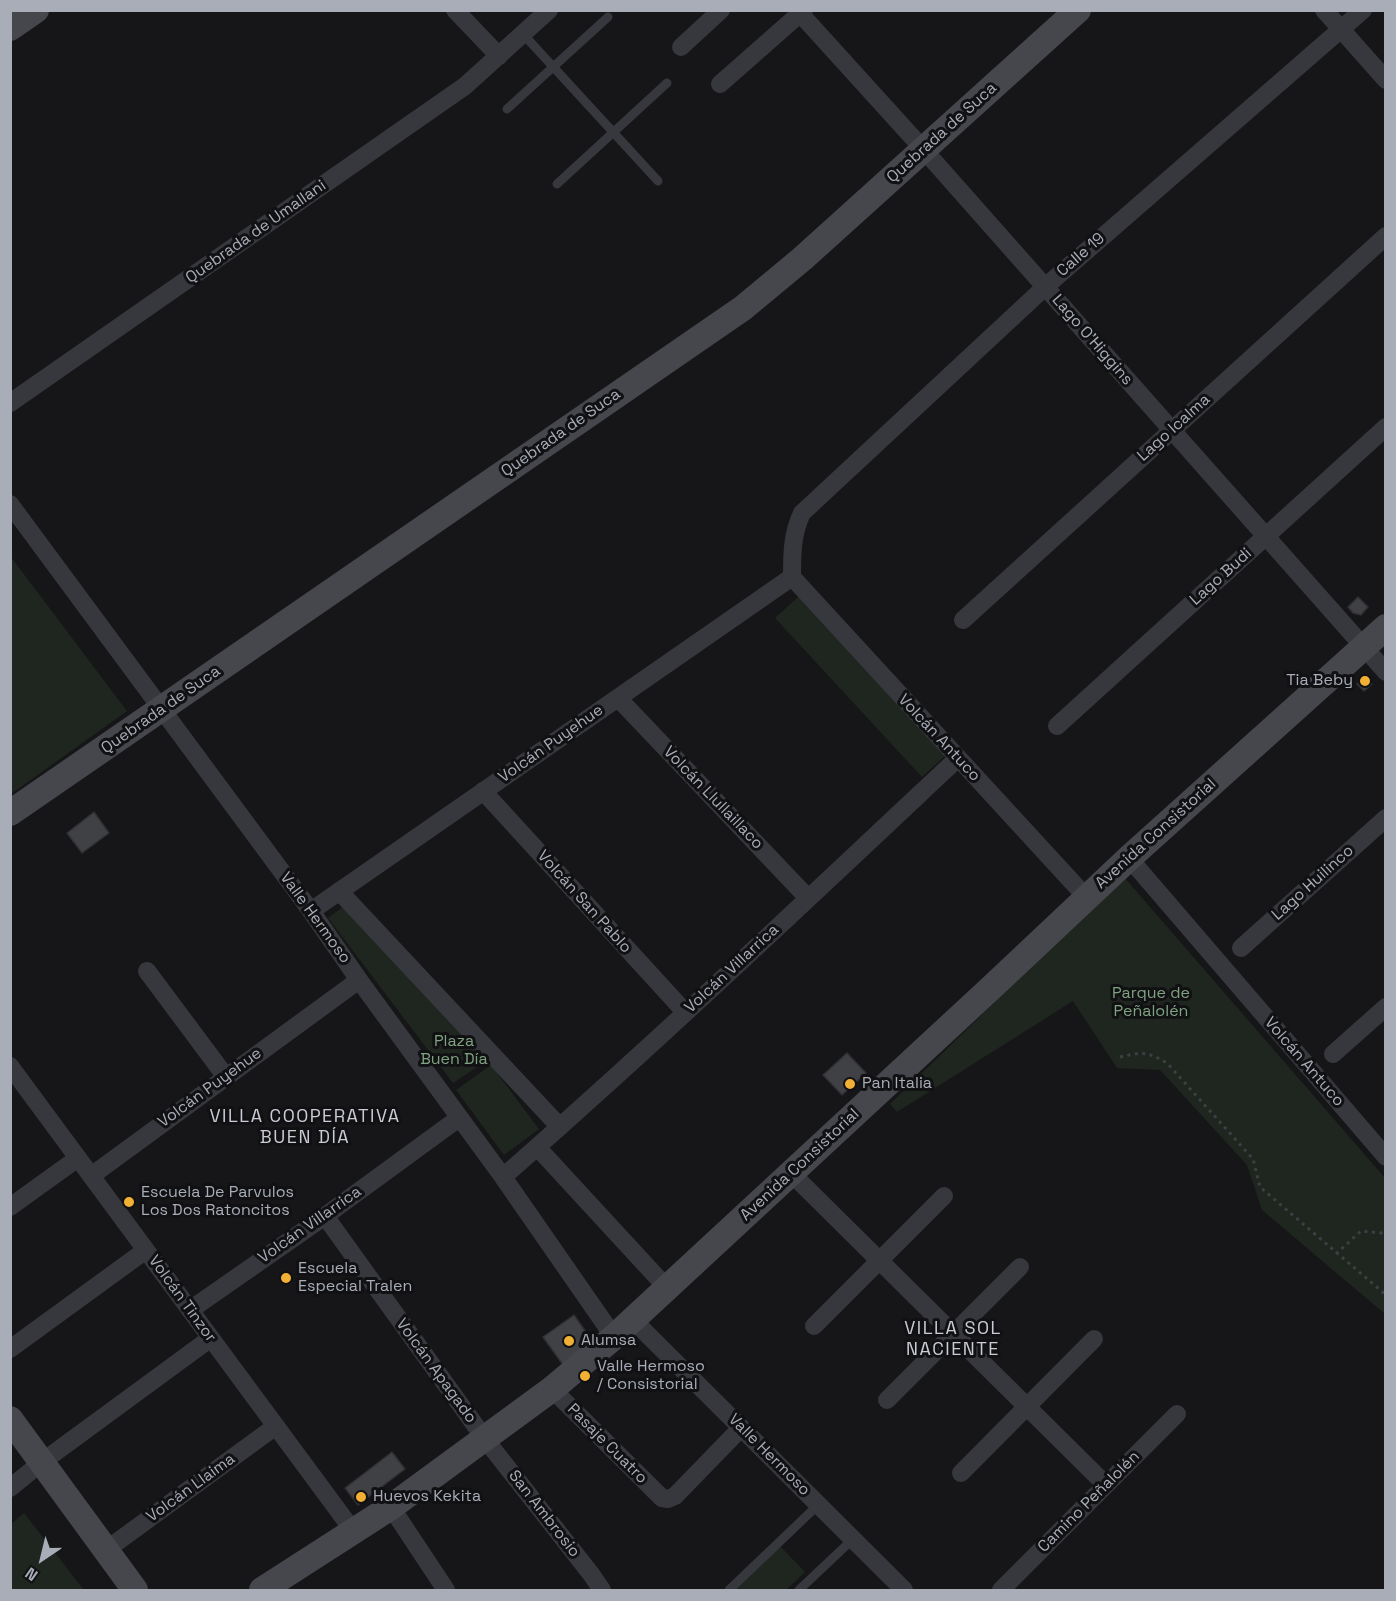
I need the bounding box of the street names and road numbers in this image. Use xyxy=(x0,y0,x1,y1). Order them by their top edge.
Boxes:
street label: Quebrada de Suca xyxy=(883,79,1001,187)
street label: Quebrada de Umallani xyxy=(182,176,330,288)
street label: Calle 19 xyxy=(1053,229,1109,281)
street label: Lago O'Higgins xyxy=(1047,291,1137,389)
street label: Quebrada de Suca xyxy=(498,385,624,481)
street label: Lago Icalma xyxy=(1134,390,1214,466)
street label: Lago Budi xyxy=(1186,544,1256,610)
street label: Quebrada de Suca xyxy=(98,662,224,758)
street label: Volcán Antuco xyxy=(894,690,984,786)
street label: Volcán Puyehue xyxy=(495,701,607,787)
street label: Volcán Llullaillaco xyxy=(659,743,767,853)
street label: Avenida Consistorial xyxy=(1092,775,1220,893)
street label: Lago Huilinco xyxy=(1268,841,1358,925)
street label: Volcán San Pablo xyxy=(533,847,635,957)
street label: Valle Hermoso xyxy=(276,869,354,967)
street label: Volcán Villarrica xyxy=(681,921,783,1017)
street label: Volcán Antuco xyxy=(1260,1013,1348,1111)
street label: Volcán Puyehue xyxy=(154,1044,266,1132)
street label: Avenida Consistorial xyxy=(737,1105,863,1225)
street label: Volcán Villarrica xyxy=(255,1182,365,1268)
street label: Volcán Tinzor xyxy=(144,1252,220,1346)
street label: Volcán Apagado xyxy=(392,1315,480,1427)
street label: Pasaje Cuatro xyxy=(563,1400,651,1488)
street label: Valle Hermoso xyxy=(724,1410,814,1500)
street label: Camino Peñalolén xyxy=(1034,1447,1144,1557)
street label: Volcán Llaima xyxy=(143,1450,239,1526)
street label: San Ambrosio xyxy=(504,1467,584,1561)

